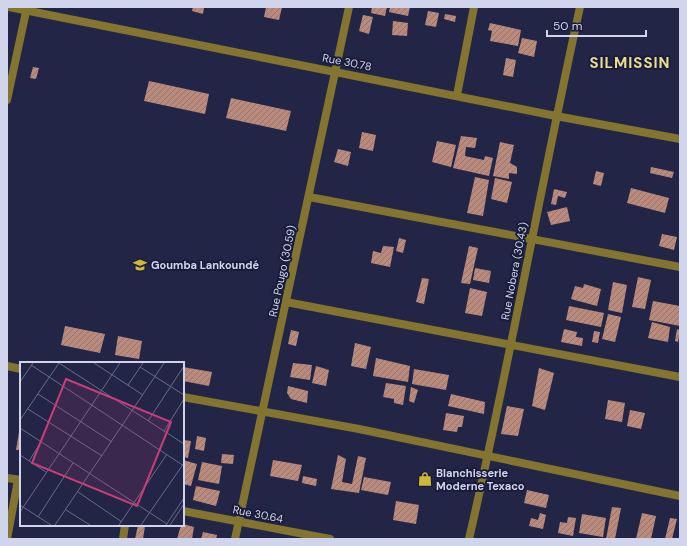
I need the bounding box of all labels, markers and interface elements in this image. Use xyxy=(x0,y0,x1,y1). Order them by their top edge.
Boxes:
scale bar xyxy=(547,12,646,38)
text: 50 m xyxy=(553,18,582,34)
street label: Rue 30.78 xyxy=(321,50,373,74)
district label: SILMISSIN xyxy=(589,53,671,73)
street label: Rue Nobera (30.43) xyxy=(498,221,530,321)
street label: Rue Pougo (30.59) xyxy=(265,224,299,318)
school or university icon: Goumba Lankoundé xyxy=(132,257,148,273)
place label: Goumba Lankoundé xyxy=(151,258,259,272)
inset map xyxy=(20,362,184,526)
place label: Blanchisserie Moderne Texaco xyxy=(436,466,525,493)
shop icon: Blanchisserie Moderne Texaco xyxy=(417,471,433,487)
street label: Rue 30.64 xyxy=(232,502,285,526)

